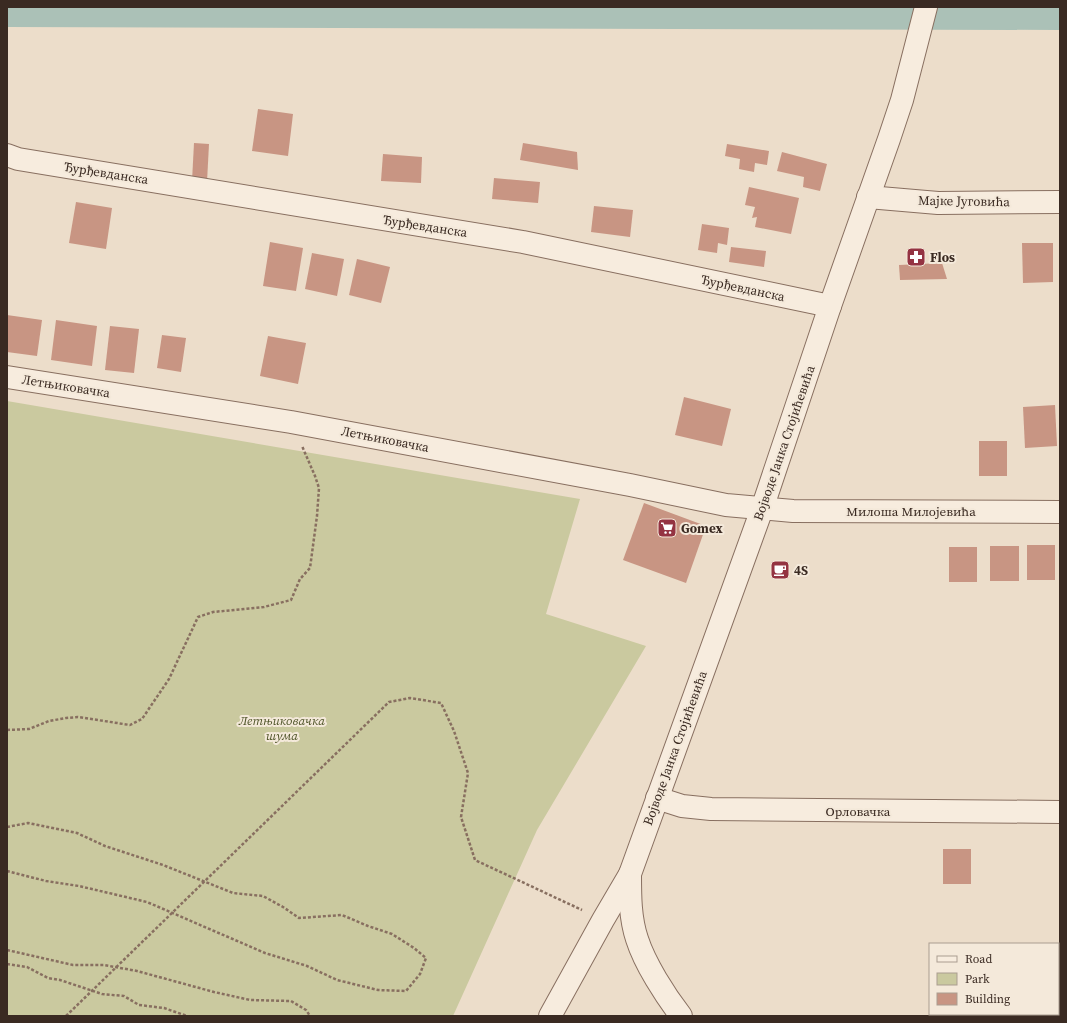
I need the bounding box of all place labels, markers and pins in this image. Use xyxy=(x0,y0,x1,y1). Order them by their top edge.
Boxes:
pharmacy icon: Flos xyxy=(905,246,927,268)
place label: Flos xyxy=(930,249,955,266)
supermarket icon: Gomex xyxy=(656,517,678,539)
place label: Gomex xyxy=(681,520,724,537)
cafe icon: 4S xyxy=(769,559,791,581)
place label: 4S xyxy=(794,562,808,579)

